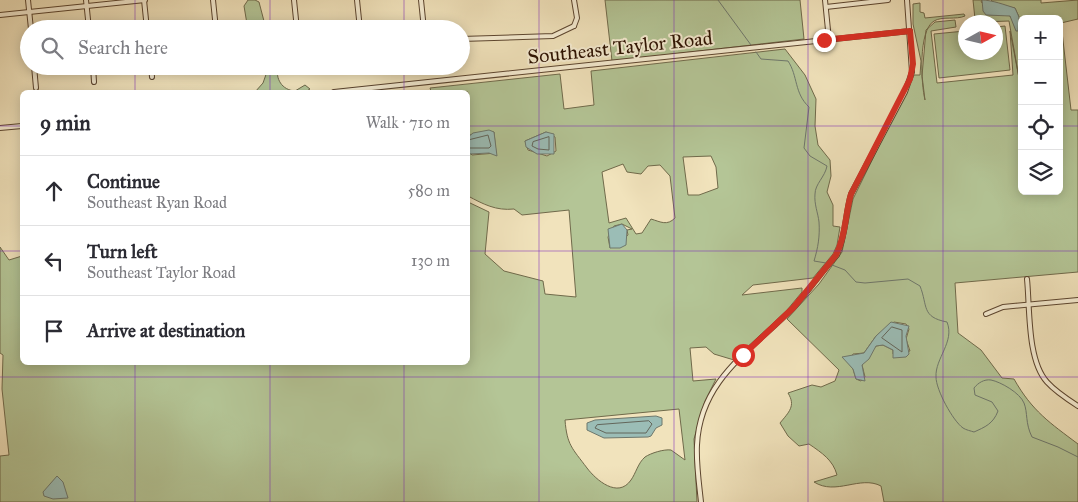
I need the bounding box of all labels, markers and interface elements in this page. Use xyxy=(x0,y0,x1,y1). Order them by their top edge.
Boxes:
north arrow xyxy=(958,15,1003,60)
map controls xyxy=(1018,15,1063,195)
button: + xyxy=(1018,15,1063,60)
search box xyxy=(20,20,470,75)
street label: Southeast Taylor Road xyxy=(526,25,714,69)
route end xyxy=(813,29,836,52)
icon: search xyxy=(38,34,66,62)
text: Search here xyxy=(78,36,168,59)
button: − xyxy=(1018,60,1063,105)
button: locate xyxy=(1018,105,1063,150)
text: 9 min xyxy=(40,110,91,136)
text: Walk · 710 m xyxy=(366,113,450,132)
button: layers xyxy=(1018,150,1063,195)
text: Continue xyxy=(87,170,160,193)
icon: ahead xyxy=(40,177,68,205)
text: 580 m xyxy=(408,181,450,200)
text: Southeast Ryan Road xyxy=(87,193,227,212)
text: Turn left xyxy=(87,240,157,263)
icon: left xyxy=(40,247,68,275)
text: 130 m xyxy=(411,251,450,270)
text: Southeast Taylor Road xyxy=(87,263,236,282)
icon: arrive xyxy=(40,317,68,345)
text: Arrive at destination xyxy=(87,319,245,342)
route start xyxy=(732,344,755,367)

